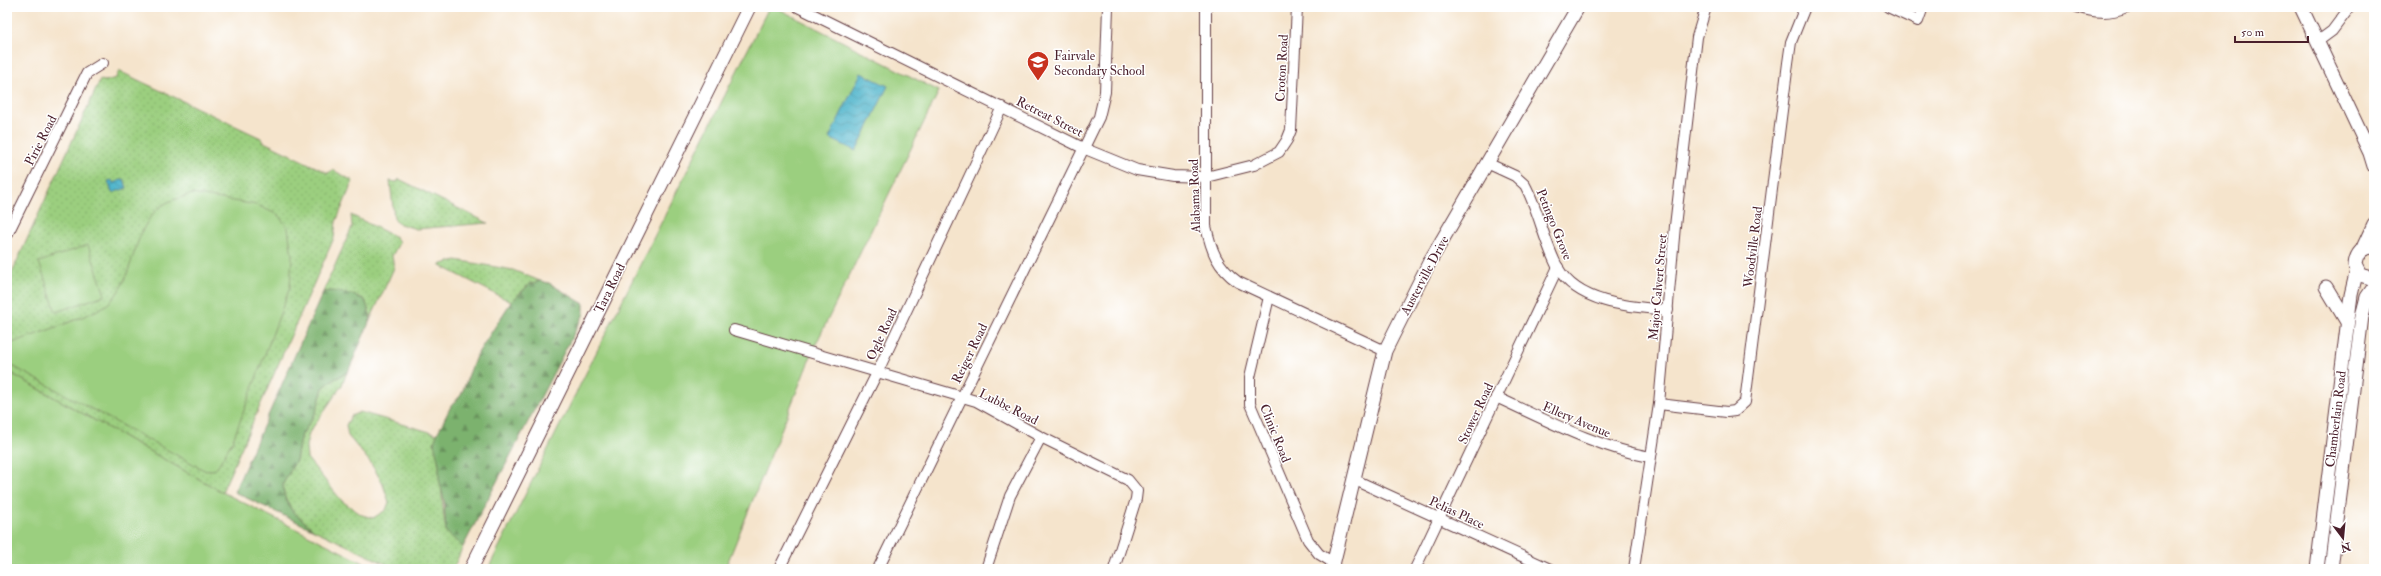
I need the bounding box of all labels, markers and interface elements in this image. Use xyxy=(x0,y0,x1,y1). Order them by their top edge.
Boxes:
scale bar xyxy=(2235,18,2308,44)
text: 50 m xyxy=(2241,25,2265,40)
street label: Croton Road xyxy=(1272,33,1292,102)
place label: Fairvale Secondary School xyxy=(1054,48,1146,80)
school or university icon: Fairvale Secondary School xyxy=(1025,49,1051,82)
street label: Retreat Street xyxy=(1014,93,1086,141)
street label: Pirie Road xyxy=(21,112,61,168)
street label: Alabama Road xyxy=(1186,158,1204,234)
street label: Petingo Grove xyxy=(1533,186,1576,263)
street label: Woodville Road xyxy=(1740,205,1766,290)
street label: Austerville Drive xyxy=(1397,233,1453,319)
street label: Major Calvert Street xyxy=(1645,233,1671,341)
street label: Tara Road xyxy=(591,260,629,316)
street label: Ogle Road xyxy=(863,305,901,363)
street label: Reiger Road xyxy=(949,320,992,386)
street label: Chamberlain Road xyxy=(2322,369,2350,468)
street label: Stower Road xyxy=(1455,380,1497,447)
street label: Lubbe Road xyxy=(976,385,1041,429)
street label: Ellery Avenue xyxy=(1540,398,1614,443)
street label: Clinic Road xyxy=(1256,402,1294,465)
street label: Pelias Place xyxy=(1426,493,1487,533)
north arrow xyxy=(2323,518,2363,558)
text: N xyxy=(2338,539,2353,555)

